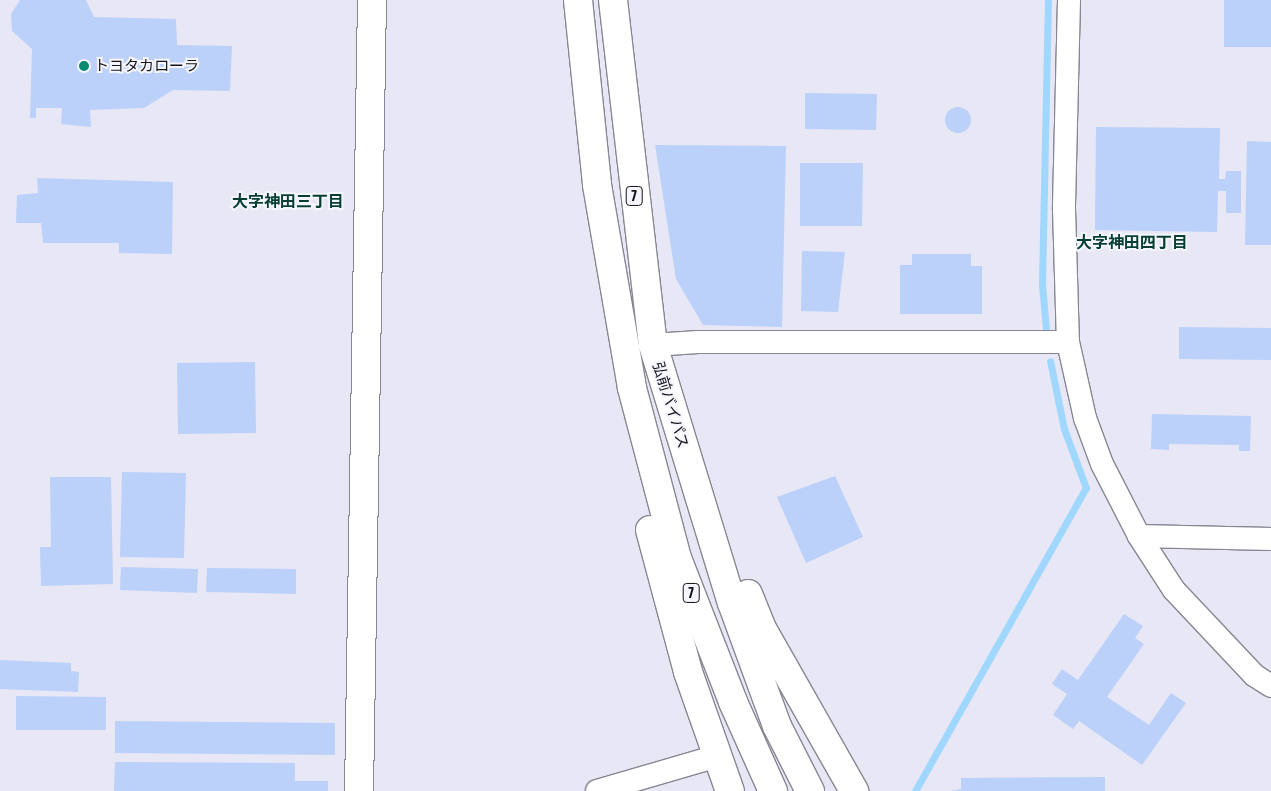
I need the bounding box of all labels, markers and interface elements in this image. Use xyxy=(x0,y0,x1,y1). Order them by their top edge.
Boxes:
place label: トヨタカローラ xyxy=(94,57,199,75)
marker: トヨタカローラ xyxy=(78,60,90,72)
road number: 7 xyxy=(625,185,643,208)
district label: 大字神田三丁目 xyxy=(232,191,344,211)
district label: 大字神田四丁目 xyxy=(1076,232,1188,252)
street label: 弘前バイパス xyxy=(649,359,693,451)
road number: 7 xyxy=(682,582,700,604)

